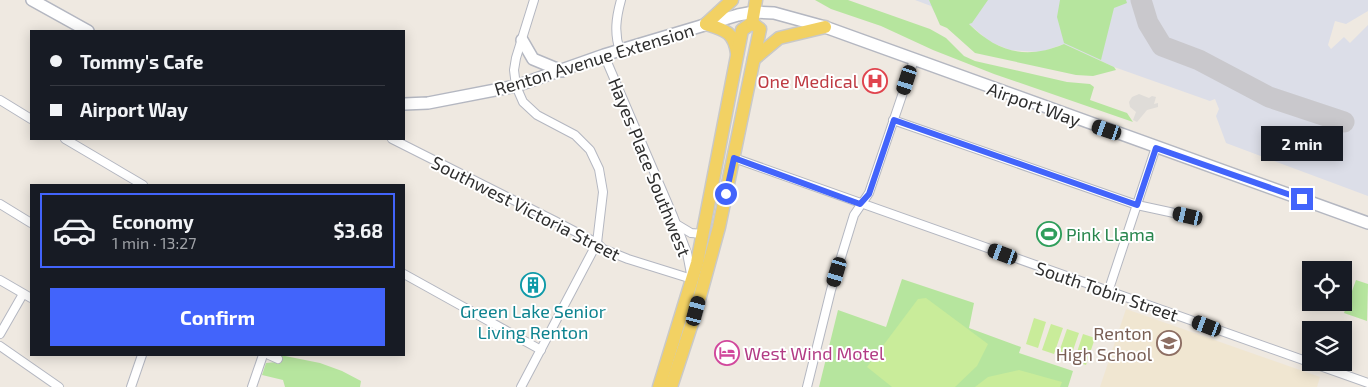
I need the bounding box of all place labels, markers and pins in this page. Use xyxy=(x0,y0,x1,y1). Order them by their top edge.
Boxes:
hospital icon: One Medical xyxy=(862,68,888,94)
place label: One Medical xyxy=(758,70,859,92)
sports icon: Pink Llama xyxy=(1036,221,1062,247)
place label: Pink Llama xyxy=(1066,223,1155,245)
building icon: Green Lake Senior Living Renton xyxy=(520,272,546,298)
place label: Green Lake Senior Living Renton xyxy=(460,300,606,343)
place label: Renton High School xyxy=(1056,322,1153,365)
school or university icon: Renton High School xyxy=(1156,330,1182,356)
hotel icon: West Wind Motel xyxy=(714,340,740,366)
place label: West Wind Motel xyxy=(744,342,885,364)

